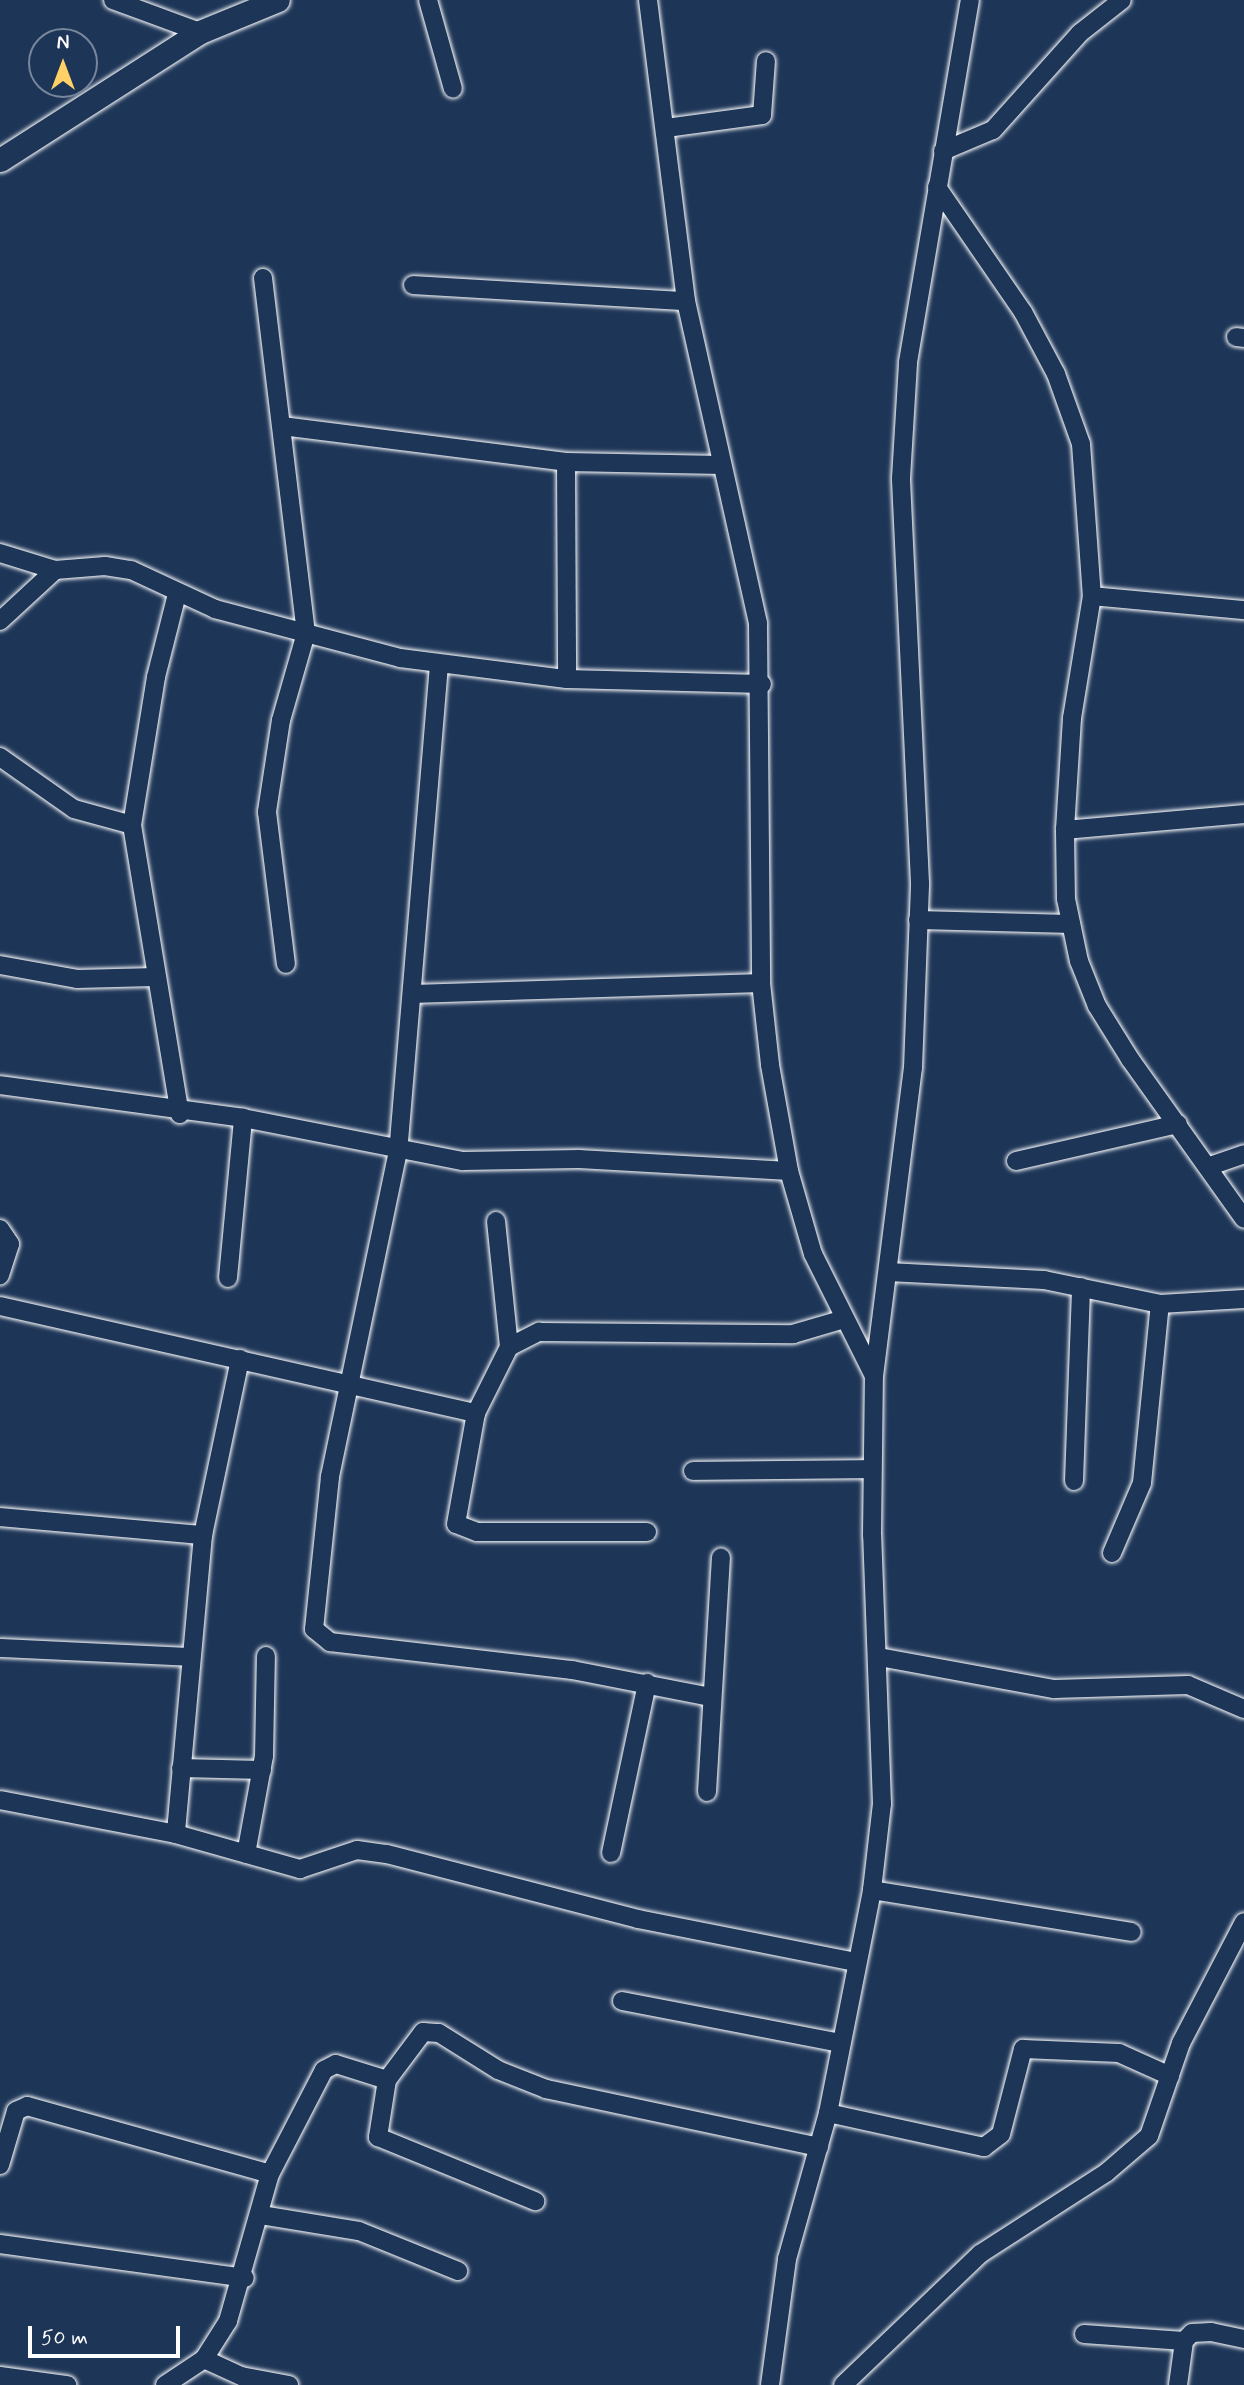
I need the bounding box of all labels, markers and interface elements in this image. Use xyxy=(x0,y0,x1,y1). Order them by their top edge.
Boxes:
north arrow xyxy=(28,28,98,98)
text: N xyxy=(57,31,69,56)
scale bar xyxy=(32,2312,184,2356)
text: 50 m xyxy=(41,2324,88,2352)

